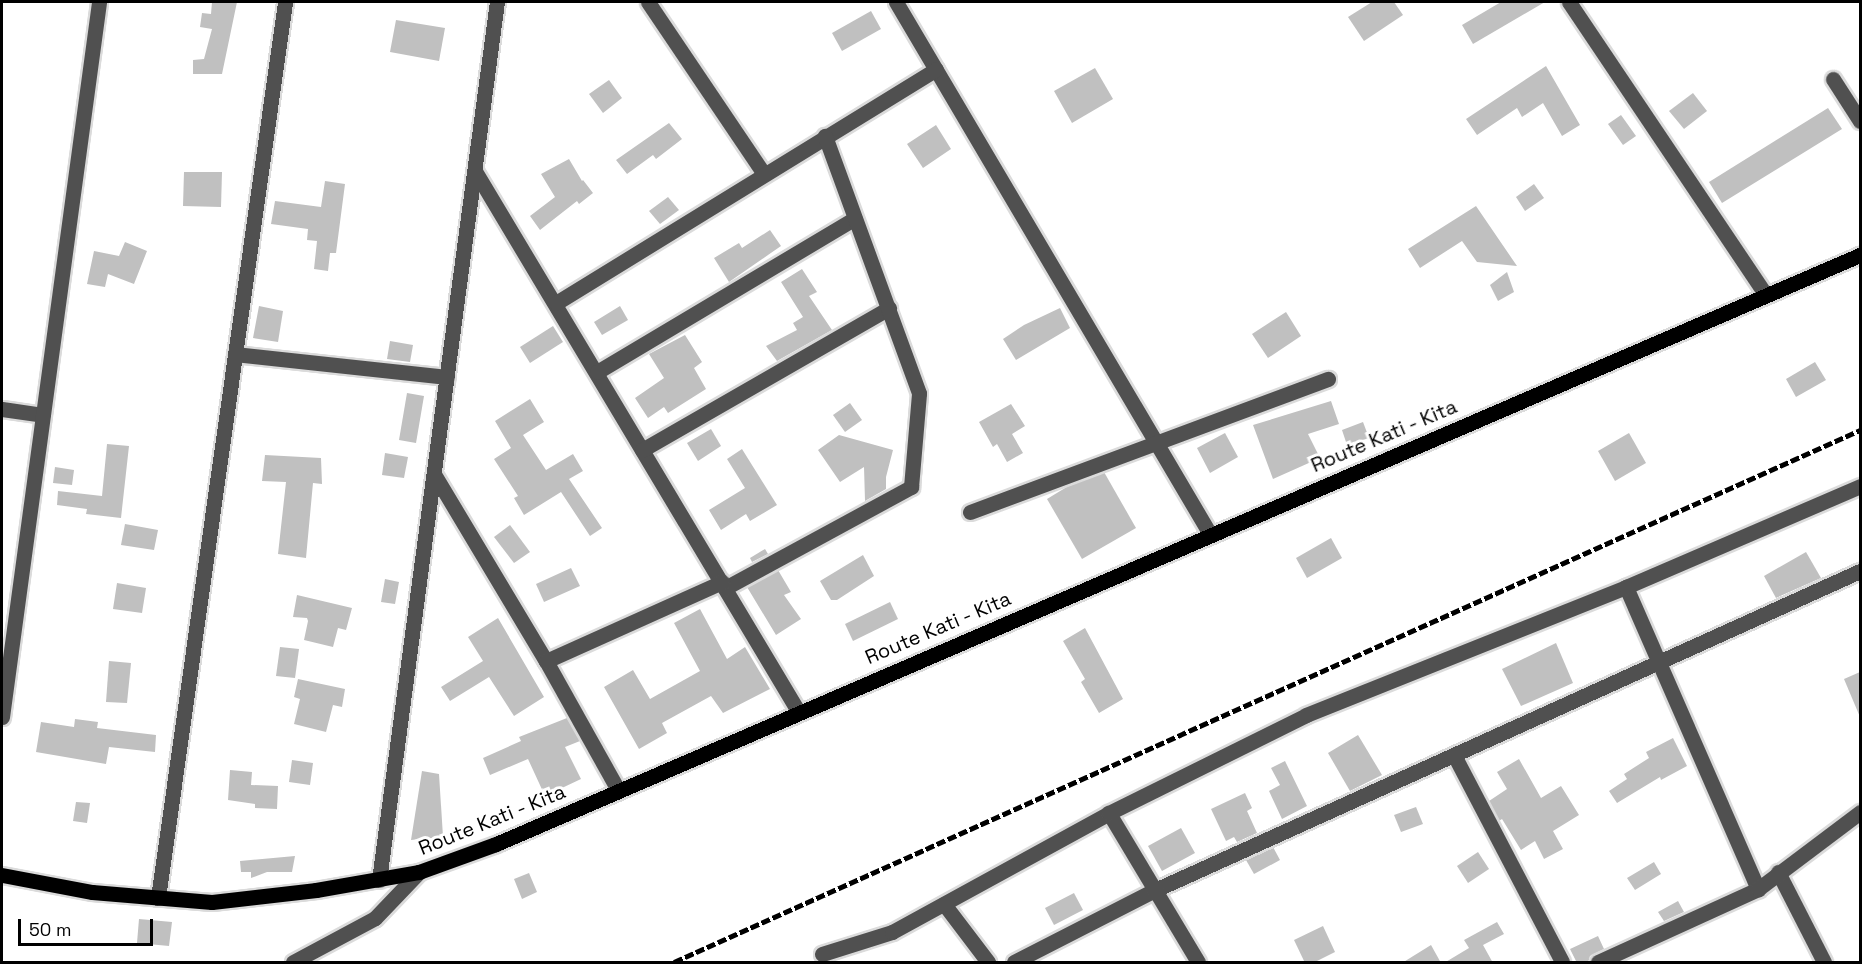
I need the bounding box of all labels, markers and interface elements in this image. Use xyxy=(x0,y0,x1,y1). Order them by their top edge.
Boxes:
street label: Route Kati - Kita xyxy=(1307,394,1461,478)
street label: Route Kati - Kita xyxy=(861,586,1015,670)
street label: Route Kati - Kita xyxy=(415,779,569,861)
scale bar xyxy=(21,907,156,945)
text: 50 m xyxy=(29,918,71,941)

